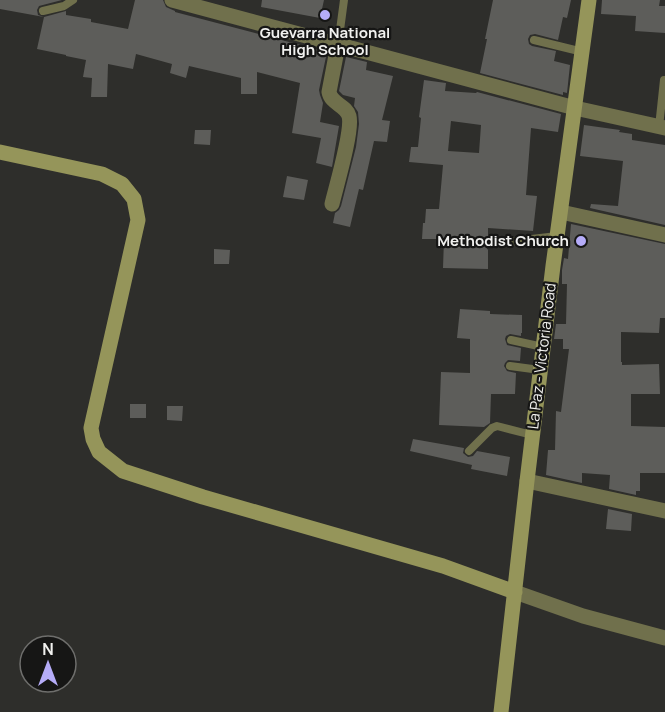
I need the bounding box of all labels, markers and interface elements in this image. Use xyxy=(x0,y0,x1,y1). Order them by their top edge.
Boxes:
marker: Guevarra National High School xyxy=(318,8,332,22)
place label: Guevarra National High School xyxy=(260,22,390,60)
place label: Methodist Church xyxy=(437,230,569,251)
marker: Methodist Church xyxy=(574,234,588,248)
street label: La Paz - Victoria Road xyxy=(522,282,561,430)
north arrow xyxy=(18,634,78,694)
text: N xyxy=(42,638,54,660)

